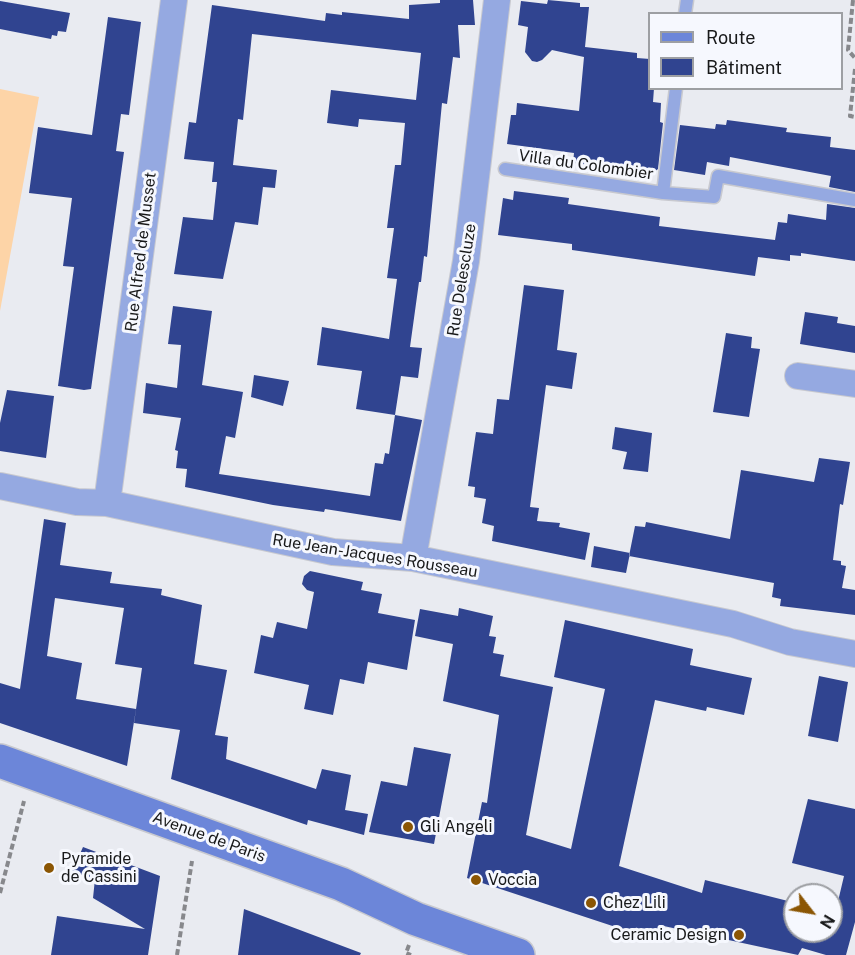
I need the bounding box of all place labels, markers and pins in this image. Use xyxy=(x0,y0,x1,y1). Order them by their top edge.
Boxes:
place label: Gli Angeli xyxy=(420,817,492,837)
marker: Gli Angeli xyxy=(401,820,415,834)
place label: Pyramide de Cassini xyxy=(61,849,137,887)
marker: Pyramide de Cassini xyxy=(42,861,56,875)
place label: Voccia xyxy=(488,870,537,890)
marker: Voccia xyxy=(469,873,483,887)
place label: Chez Lili xyxy=(603,893,666,913)
marker: Chez Lili xyxy=(584,896,598,910)
place label: Ceramic Design xyxy=(610,925,727,945)
marker: Ceramic Design xyxy=(732,928,746,942)

